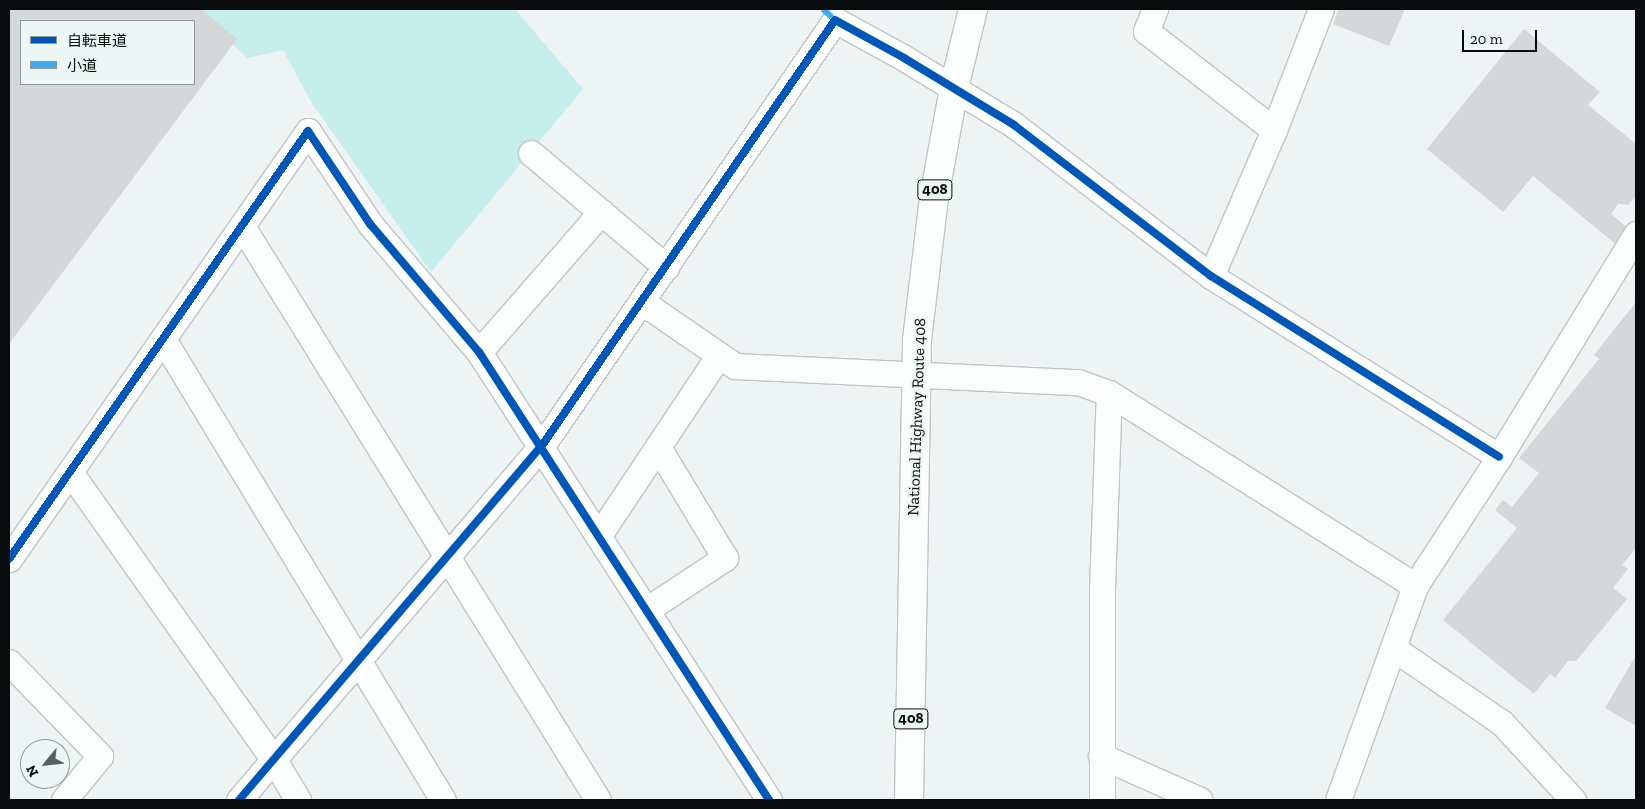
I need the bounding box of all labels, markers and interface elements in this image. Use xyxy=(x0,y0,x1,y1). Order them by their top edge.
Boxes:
legend xyxy=(20,20,195,85)
scale bar xyxy=(1465,20,1540,52)
text: 20 m xyxy=(1470,30,1503,48)
text: 自転車道 xyxy=(67,32,127,50)
text: 小道 xyxy=(67,57,97,75)
road number: 408 xyxy=(916,178,954,202)
street label: National Highway Route 408 xyxy=(904,318,930,516)
road number: 408 xyxy=(892,706,930,732)
north arrow xyxy=(20,739,70,789)
text: N xyxy=(22,762,42,780)

